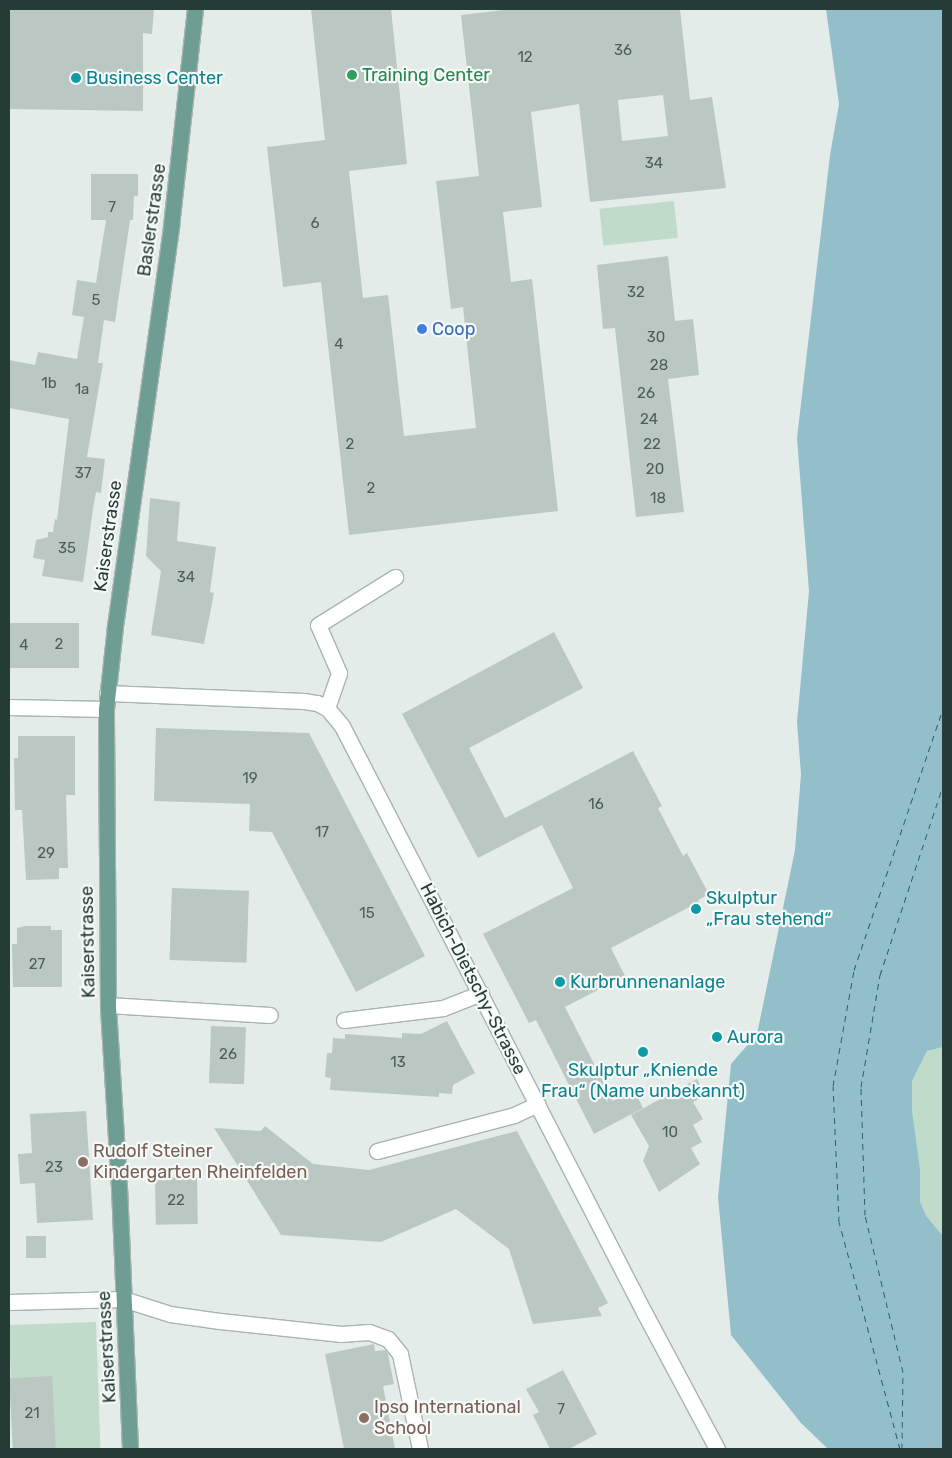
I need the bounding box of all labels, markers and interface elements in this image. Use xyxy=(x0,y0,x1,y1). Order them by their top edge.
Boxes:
house number: 36 xyxy=(614,42,632,60)
house number: 12 xyxy=(517,49,533,67)
place label: Training Center xyxy=(362,64,490,86)
place label: Business Center xyxy=(86,67,223,89)
marker: Training Center xyxy=(346,69,358,81)
marker: Business Center xyxy=(70,72,82,84)
house number: 34 xyxy=(645,155,663,173)
street label: Baslerstrasse xyxy=(133,162,171,278)
house number: 7 xyxy=(108,199,116,217)
house number: 6 xyxy=(310,215,320,233)
house number: 32 xyxy=(627,284,645,302)
house number: 5 xyxy=(92,292,100,310)
place label: Coop xyxy=(432,318,475,340)
marker: Coop xyxy=(416,323,428,335)
house number: 30 xyxy=(647,329,665,347)
house number: 4 xyxy=(334,336,344,354)
house number: 28 xyxy=(650,357,668,375)
house number: 1b xyxy=(41,375,57,393)
house number: 1a xyxy=(75,381,89,399)
house number: 26 xyxy=(637,385,655,403)
house number: 24 xyxy=(640,411,658,429)
house number: 2 xyxy=(346,436,354,454)
house number: 22 xyxy=(643,436,661,454)
house number: 20 xyxy=(646,461,664,479)
house number: 37 xyxy=(75,465,91,483)
street label: Kaiserstrasse xyxy=(89,479,127,593)
house number: 2 xyxy=(367,480,375,498)
house number: 18 xyxy=(650,490,666,508)
house number: 35 xyxy=(58,540,76,558)
house number: 34 xyxy=(177,569,195,587)
house number: 2 xyxy=(55,636,63,654)
house number: 4 xyxy=(19,637,29,655)
house number: 19 xyxy=(242,770,258,788)
house number: 16 xyxy=(588,796,604,814)
house number: 17 xyxy=(315,824,329,842)
house number: 29 xyxy=(37,845,55,863)
street label: Habich-Dietschy-Strasse xyxy=(415,880,531,1078)
street label: Kaiserstrasse xyxy=(76,886,100,998)
place label: Skulptur „Frau stehend“ xyxy=(706,888,831,931)
marker: Skulptur „Frau stehend“ xyxy=(690,903,702,915)
house number: 15 xyxy=(359,905,375,923)
house number: 27 xyxy=(29,956,45,974)
place label: Kurbrunnenanlage xyxy=(570,971,725,993)
marker: Kurbrunnenanlage xyxy=(554,976,566,988)
place label: Aurora xyxy=(727,1026,783,1048)
marker: Aurora xyxy=(711,1031,723,1043)
house number: 26 xyxy=(219,1046,237,1064)
marker: Skulptur „Kniende Frau“ (Name unbekannt) xyxy=(637,1046,649,1058)
house number: 13 xyxy=(390,1054,406,1072)
place label: Skulptur „Kniende Frau“ (Name unbekannt) xyxy=(541,1060,745,1102)
house number: 10 xyxy=(662,1124,678,1142)
place label: Rudolf Steiner Kindergarten Rheinfelden xyxy=(93,1141,307,1184)
marker: Rudolf Steiner Kindergarten Rheinfelden xyxy=(77,1156,89,1168)
house number: 23 xyxy=(45,1159,63,1177)
house number: 22 xyxy=(167,1192,185,1210)
street label: Kaiserstrasse xyxy=(93,1290,121,1404)
place label: Ipso International School xyxy=(374,1397,521,1440)
house number: 7 xyxy=(557,1401,565,1419)
house number: 21 xyxy=(24,1405,40,1423)
marker: Ipso International School xyxy=(358,1412,370,1424)

